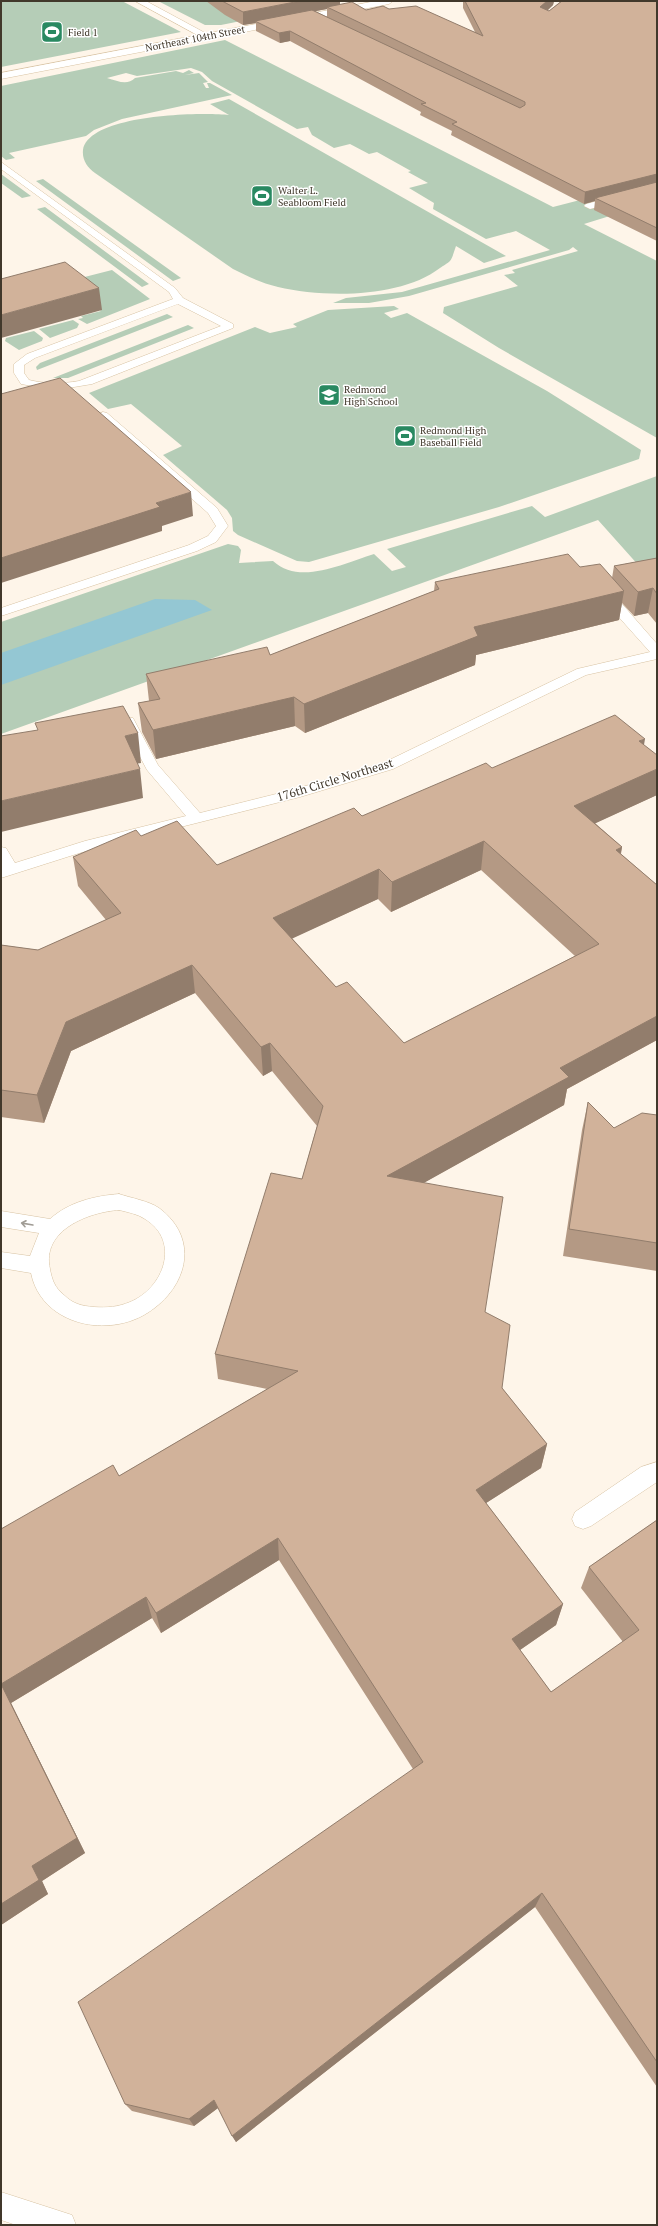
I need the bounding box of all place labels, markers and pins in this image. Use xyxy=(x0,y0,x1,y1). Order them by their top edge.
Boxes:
sports icon: Field 1 xyxy=(39,19,65,45)
place label: Field 1 xyxy=(68,26,98,39)
sports icon: Walter L. Seabloom Field xyxy=(249,183,275,209)
place label: Walter L. Seabloom Field xyxy=(278,184,347,209)
school or university icon: Redmond High School xyxy=(316,382,342,408)
place label: Redmond High School xyxy=(344,383,398,408)
sports icon: Redmond High Baseball Field xyxy=(392,423,418,449)
place label: Redmond High Baseball Field xyxy=(420,424,486,449)

